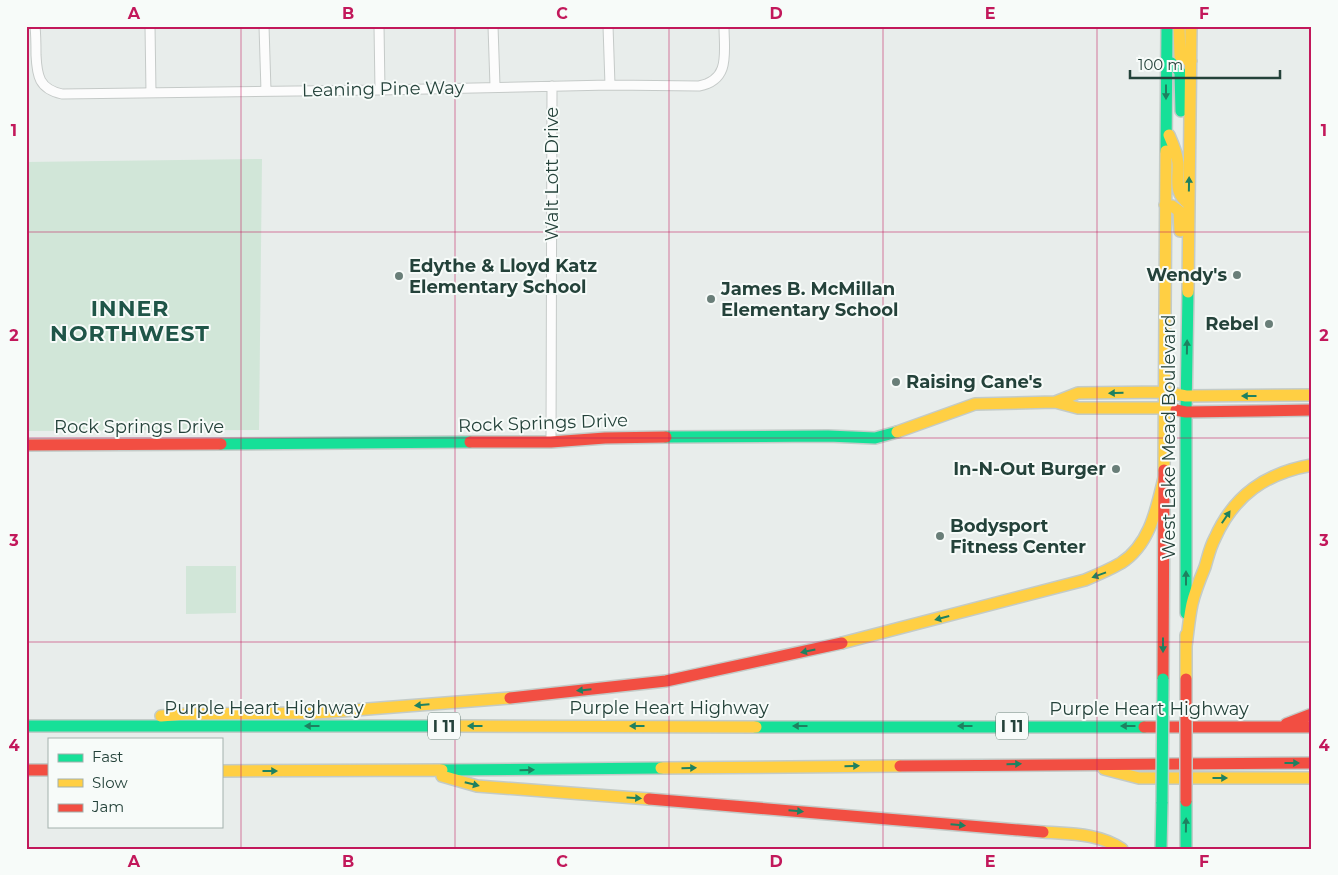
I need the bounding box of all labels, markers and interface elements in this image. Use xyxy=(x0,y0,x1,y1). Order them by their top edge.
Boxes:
text: A xyxy=(127,4,141,23)
text: B xyxy=(342,4,354,23)
text: C xyxy=(556,4,568,23)
text: D xyxy=(769,4,783,23)
text: E xyxy=(985,4,995,23)
text: F xyxy=(1199,4,1209,23)
scale bar xyxy=(1130,48,1280,80)
text: 100 m xyxy=(1138,55,1183,74)
street label: Leaning Pine Way xyxy=(302,77,465,101)
one-way arrow xyxy=(1162,85,1170,101)
street label: Walt Lott Drive xyxy=(541,107,563,241)
text: 1 xyxy=(11,121,17,140)
text: 1 xyxy=(1321,121,1327,140)
one-way arrow xyxy=(1185,176,1193,192)
place label: Edythe & Lloyd Katz Elementary School xyxy=(409,255,597,298)
place label: Wendy's xyxy=(1146,264,1227,286)
marker: Wendy's xyxy=(1231,269,1243,281)
marker: Edythe & Lloyd Katz Elementary School xyxy=(393,270,405,282)
place label: James B. McMillan Elementary School xyxy=(720,278,898,321)
marker: James B. McMillan Elementary School xyxy=(705,293,717,305)
district label: INNER NORTHWEST xyxy=(50,295,210,347)
place label: Rebel xyxy=(1205,313,1259,335)
street label: West Lake Mead Boulevard xyxy=(1158,315,1180,559)
marker: Rebel xyxy=(1263,318,1275,330)
text: 2 xyxy=(9,326,19,345)
text: 2 xyxy=(1319,326,1329,345)
one-way arrow xyxy=(1183,339,1191,355)
place label: Raising Cane's xyxy=(906,371,1043,393)
marker: Raising Cane's xyxy=(890,376,902,388)
one-way arrow xyxy=(1108,389,1124,397)
one-way arrow xyxy=(1241,392,1257,400)
street label: Rock Springs Drive xyxy=(458,409,629,437)
street label: Rock Springs Drive xyxy=(54,416,224,438)
place label: In-N-Out Burger xyxy=(953,458,1106,480)
marker: In-N-Out Burger xyxy=(1110,463,1122,475)
one-way arrow xyxy=(1221,511,1231,524)
place label: Bodysport Fitness Center xyxy=(950,515,1086,558)
marker: Bodysport Fitness Center xyxy=(934,530,946,542)
text: 3 xyxy=(8,531,19,550)
text: 3 xyxy=(1318,531,1329,550)
one-way arrow xyxy=(1182,570,1190,586)
one-way arrow xyxy=(1091,572,1106,579)
one-way arrow xyxy=(934,614,949,622)
one-way arrow xyxy=(1159,637,1167,653)
one-way arrow xyxy=(801,647,816,655)
one-way arrow xyxy=(575,686,591,694)
street label: Purple Heart Highway xyxy=(164,697,364,719)
street label: Purple Heart Highway xyxy=(569,697,769,719)
street label: Purple Heart Highway xyxy=(1049,698,1249,720)
one-way arrow xyxy=(414,701,430,709)
road number: I 11 xyxy=(428,712,460,739)
road number: I 11 xyxy=(996,712,1028,739)
one-way arrow xyxy=(304,722,320,730)
one-way arrow xyxy=(466,722,482,730)
one-way arrow xyxy=(629,722,645,730)
one-way arrow xyxy=(791,722,807,730)
one-way arrow xyxy=(957,722,973,730)
one-way arrow xyxy=(1119,722,1135,730)
text: 4 xyxy=(8,736,20,755)
text: 4 xyxy=(1318,736,1330,755)
legend xyxy=(48,738,222,828)
text: Fast xyxy=(92,747,123,766)
one-way arrow xyxy=(1284,759,1300,767)
one-way arrow xyxy=(1006,760,1022,768)
one-way arrow xyxy=(844,762,860,770)
one-way arrow xyxy=(681,764,697,772)
one-way arrow xyxy=(519,766,535,774)
one-way arrow xyxy=(262,767,278,775)
text: Slow xyxy=(92,773,128,792)
one-way arrow xyxy=(1212,774,1228,782)
one-way arrow xyxy=(465,780,480,788)
one-way arrow xyxy=(626,794,642,802)
text: Jam xyxy=(91,797,124,816)
one-way arrow xyxy=(788,807,804,815)
one-way arrow xyxy=(1182,817,1190,833)
one-way arrow xyxy=(950,821,966,829)
text: A xyxy=(127,852,141,871)
text: B xyxy=(342,852,354,871)
text: C xyxy=(556,852,568,871)
text: D xyxy=(769,852,783,871)
text: E xyxy=(985,852,995,871)
text: F xyxy=(1199,852,1209,871)

